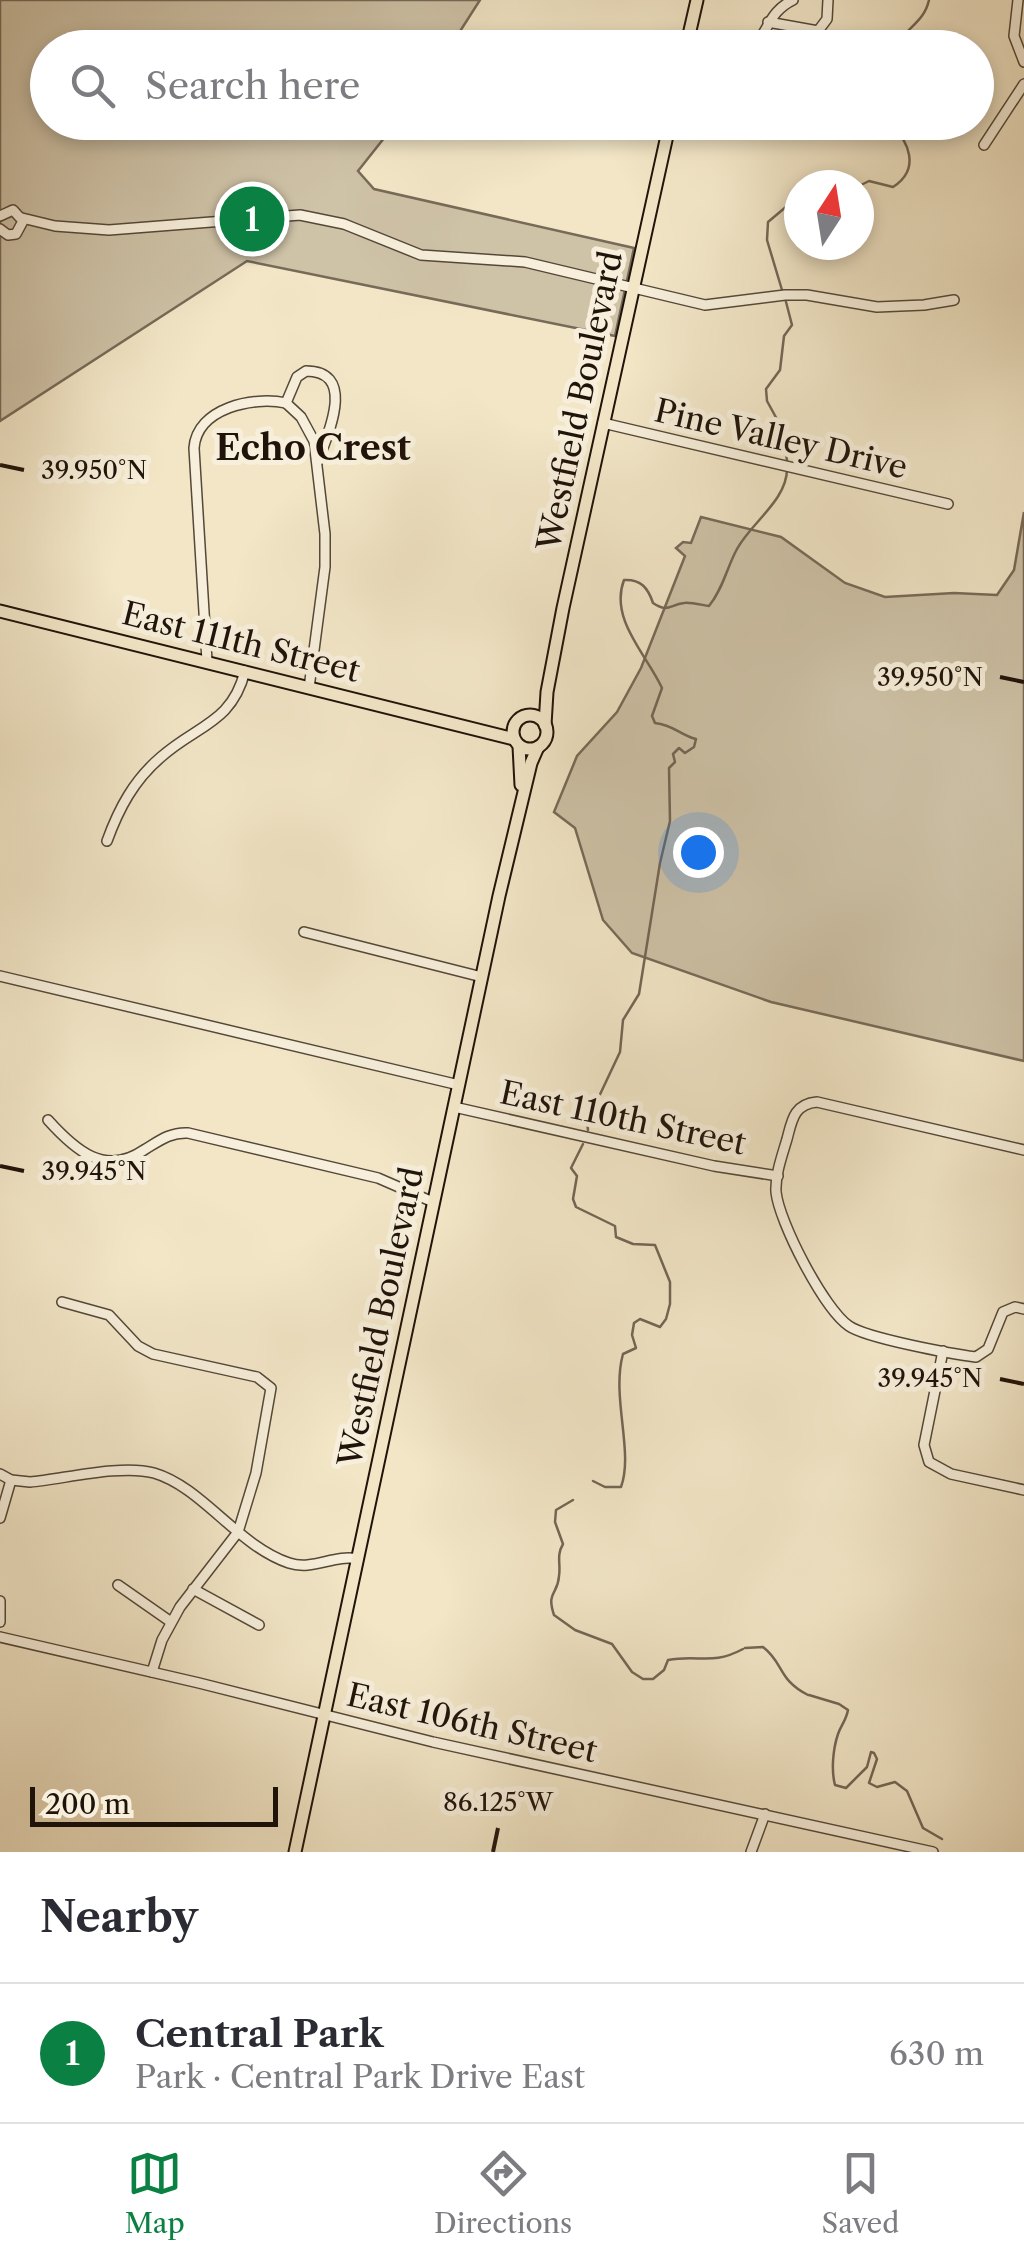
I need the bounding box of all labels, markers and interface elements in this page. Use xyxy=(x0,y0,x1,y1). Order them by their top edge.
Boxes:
search box xyxy=(30,30,994,140)
icon: search xyxy=(65,58,120,113)
text: Search here xyxy=(145,62,360,109)
north arrow xyxy=(784,170,874,260)
pin: 1 xyxy=(220,182,284,256)
street label: Westfield Boulevard xyxy=(528,248,630,555)
street label: Pine Valley Drive xyxy=(651,390,911,487)
district label: Echo Crest xyxy=(215,426,411,469)
text: 39.950°N xyxy=(41,455,147,486)
street label: East 111th Street xyxy=(118,593,365,690)
text: 39.950°N xyxy=(877,662,983,693)
your location xyxy=(673,827,724,878)
street label: East 110th Street xyxy=(497,1072,750,1163)
text: 39.945°N xyxy=(42,1156,146,1187)
street label: Westfield Boulevard xyxy=(329,1164,431,1471)
text: 39.945°N xyxy=(878,1363,982,1394)
street label: East 106th Street xyxy=(343,1675,602,1770)
scale bar xyxy=(30,1782,278,1826)
text: 200 m xyxy=(45,1787,130,1821)
text: 86.125°W xyxy=(443,1787,554,1818)
text: Nearby xyxy=(40,1891,198,1943)
text: Central Park xyxy=(135,2010,383,2057)
text: 1 xyxy=(65,2034,80,2073)
text: 630 m xyxy=(889,2034,984,2073)
text: Park · Central Park Drive East xyxy=(135,2057,585,2096)
tab: Map xyxy=(125,2146,185,2240)
tab: Directions xyxy=(434,2146,572,2240)
tab: Saved xyxy=(822,2146,899,2240)

